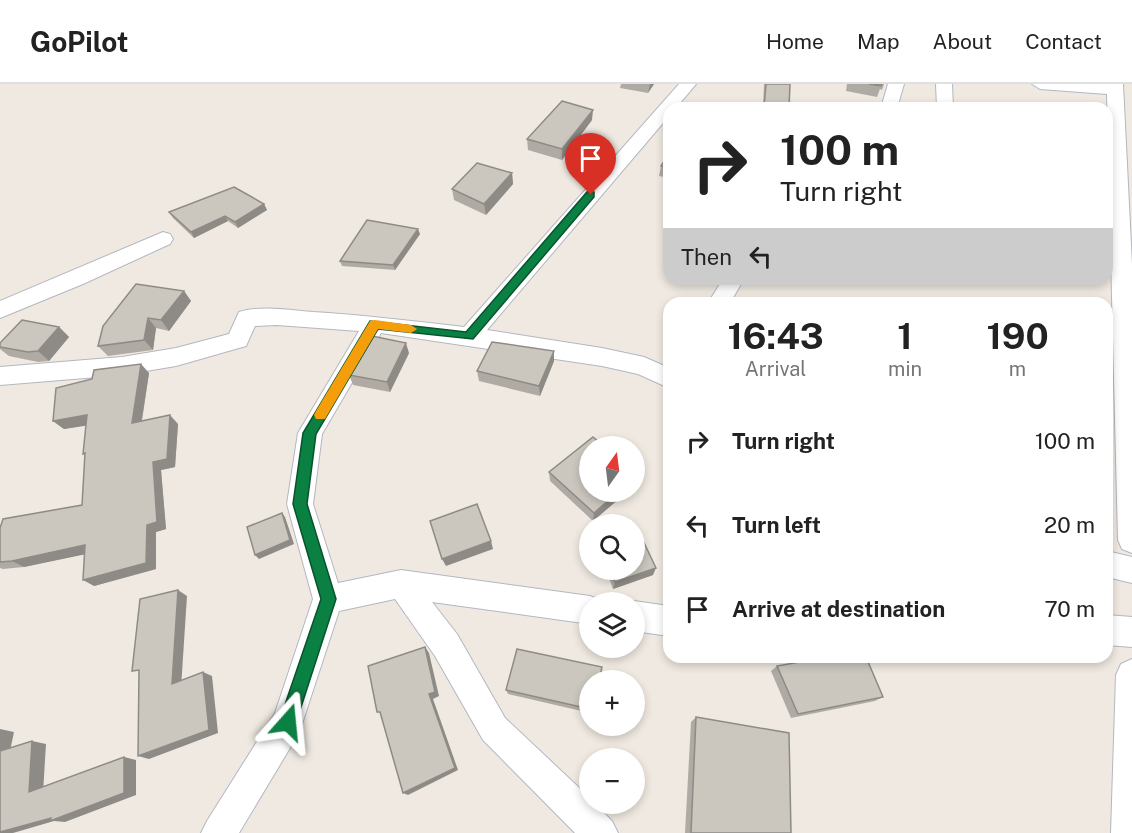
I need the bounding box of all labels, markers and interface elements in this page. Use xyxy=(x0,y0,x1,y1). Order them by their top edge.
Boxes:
text: GoPilot xyxy=(30,25,129,58)
text: Home xyxy=(766,29,824,54)
text: Map xyxy=(857,29,900,54)
text: About xyxy=(933,29,992,54)
text: Contact xyxy=(1025,29,1102,54)
text: 100 m xyxy=(780,125,899,174)
icon: right xyxy=(681,126,759,204)
pin xyxy=(565,133,616,195)
icon: arrive xyxy=(574,142,607,175)
text: Turn right xyxy=(780,175,903,207)
icon: left xyxy=(744,240,777,273)
text: Then xyxy=(681,244,732,270)
text: 16:43 xyxy=(727,315,824,357)
text: 1 xyxy=(897,315,913,357)
text: 190 xyxy=(986,315,1049,357)
text: Arrival xyxy=(745,357,806,381)
text: min xyxy=(888,357,922,381)
text: m xyxy=(1009,357,1026,381)
icon: right xyxy=(681,425,714,458)
text: Turn right xyxy=(732,428,835,454)
text: 100 m xyxy=(1035,428,1095,454)
north arrow xyxy=(579,436,645,502)
map controls xyxy=(579,436,645,814)
icon: left xyxy=(681,509,714,542)
text: Turn left xyxy=(732,512,821,538)
text: 20 m xyxy=(1044,512,1095,538)
button: search xyxy=(579,514,645,580)
button: layers xyxy=(579,592,645,658)
icon: arrive xyxy=(681,593,714,626)
text: Arrive at destination xyxy=(732,596,945,622)
text: 70 m xyxy=(1044,596,1095,622)
button: + xyxy=(579,670,645,736)
position arrow xyxy=(256,690,320,754)
button: − xyxy=(579,748,645,814)

